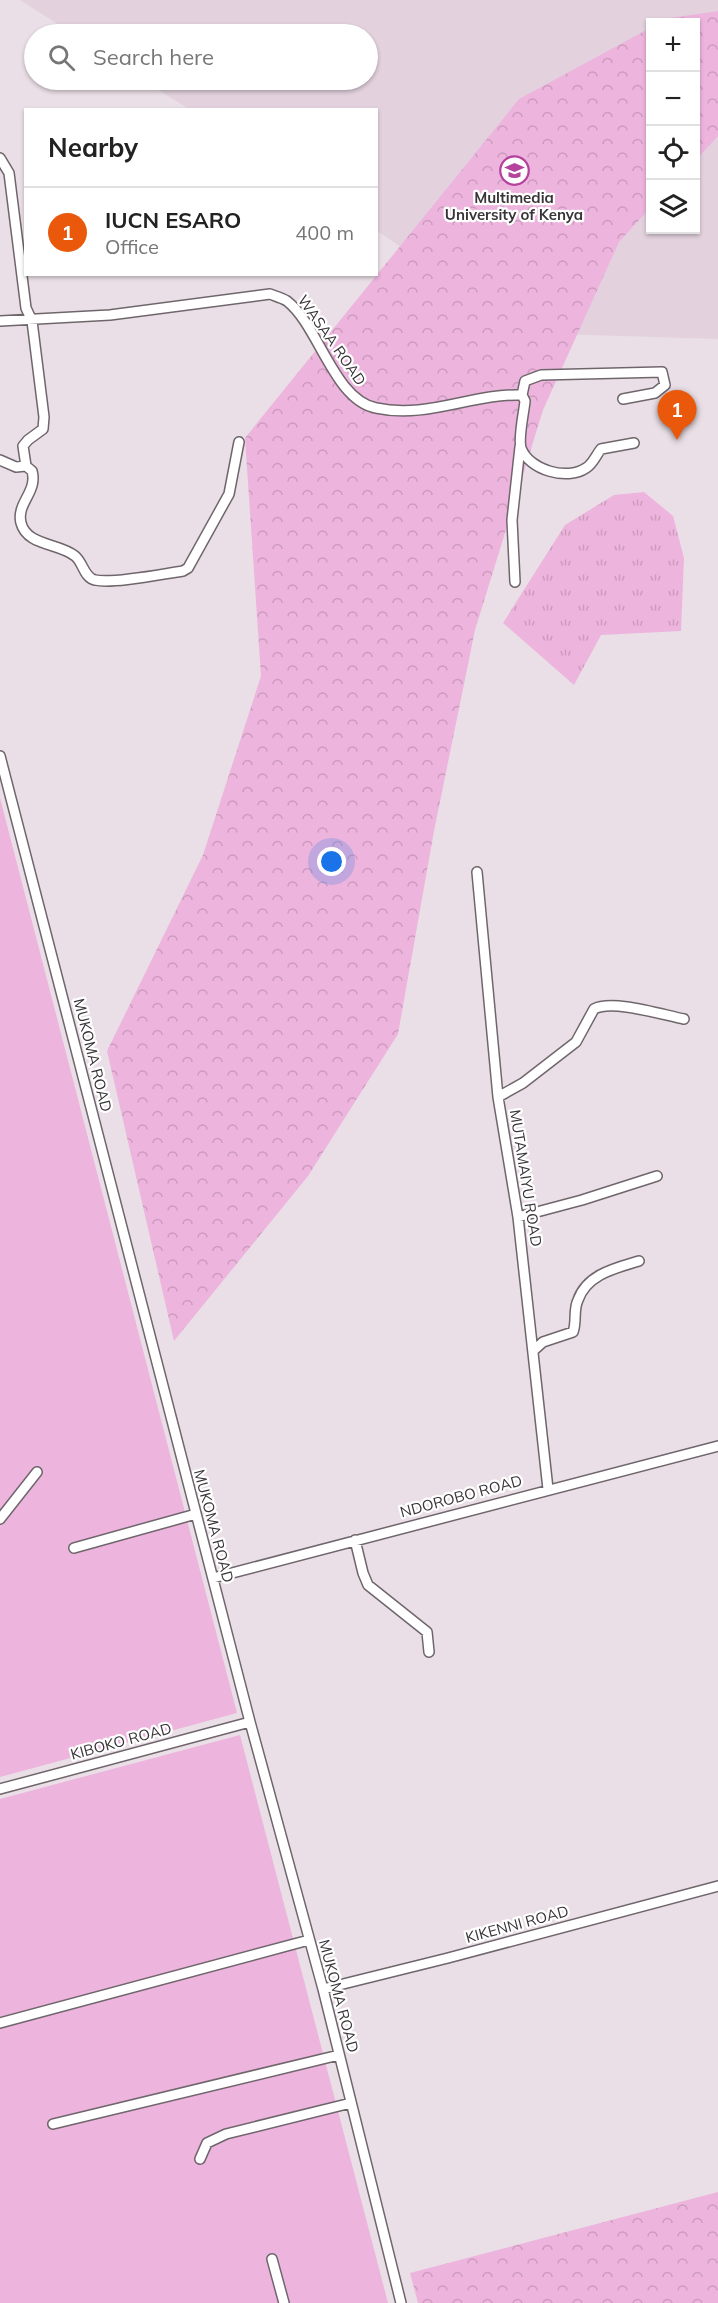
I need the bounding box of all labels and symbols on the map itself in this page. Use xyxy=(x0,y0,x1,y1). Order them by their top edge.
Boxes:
school or university icon: Multimedia University of Kenya xyxy=(498,154,530,186)
place label: Multimedia University of Kenya xyxy=(445,188,583,224)
street label: WASAA ROAD xyxy=(294,291,370,389)
pin: 1 xyxy=(658,390,696,440)
your location xyxy=(317,847,346,876)
street label: MUKOMA ROAD xyxy=(70,996,116,1114)
street label: MUTAMAIYU ROAD xyxy=(506,1108,546,1248)
street label: MUKOMA ROAD xyxy=(190,1467,238,1585)
street label: NDOROBO ROAD xyxy=(398,1471,524,1521)
street label: KIBOKO ROAD xyxy=(68,1718,174,1764)
street label: KIKENNI ROAD xyxy=(463,1901,571,1947)
street label: MUKOMA ROAD xyxy=(315,1937,363,2055)

